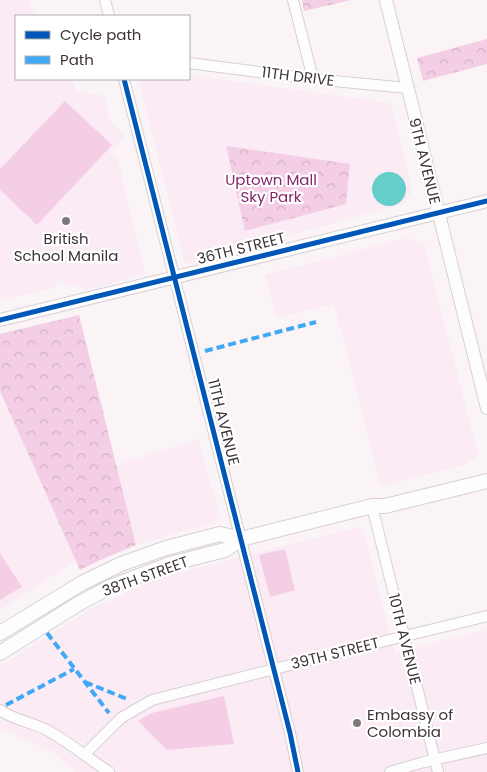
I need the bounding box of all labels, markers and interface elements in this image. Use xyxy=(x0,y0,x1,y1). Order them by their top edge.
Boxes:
legend xyxy=(15,15,190,80)
text: Cycle path xyxy=(60,24,141,45)
text: Path xyxy=(60,49,94,70)
street label: 11TH DRIVE xyxy=(260,61,336,91)
street label: 9TH AVENUE xyxy=(404,116,446,206)
park label: Uptown Mall Sky Park xyxy=(225,169,317,207)
marker: British School Manila xyxy=(60,215,72,227)
street label: 36TH STREET xyxy=(195,227,287,269)
place label: British School Manila xyxy=(14,228,118,266)
street label: 11TH AVENUE xyxy=(203,377,245,467)
street label: 38TH STREET xyxy=(99,551,191,601)
street label: 10TH AVENUE xyxy=(384,591,426,687)
street label: 39TH STREET xyxy=(289,632,381,674)
place label: Embassy of Colombia xyxy=(367,704,453,742)
marker: Embassy of Colombia xyxy=(351,717,363,729)

